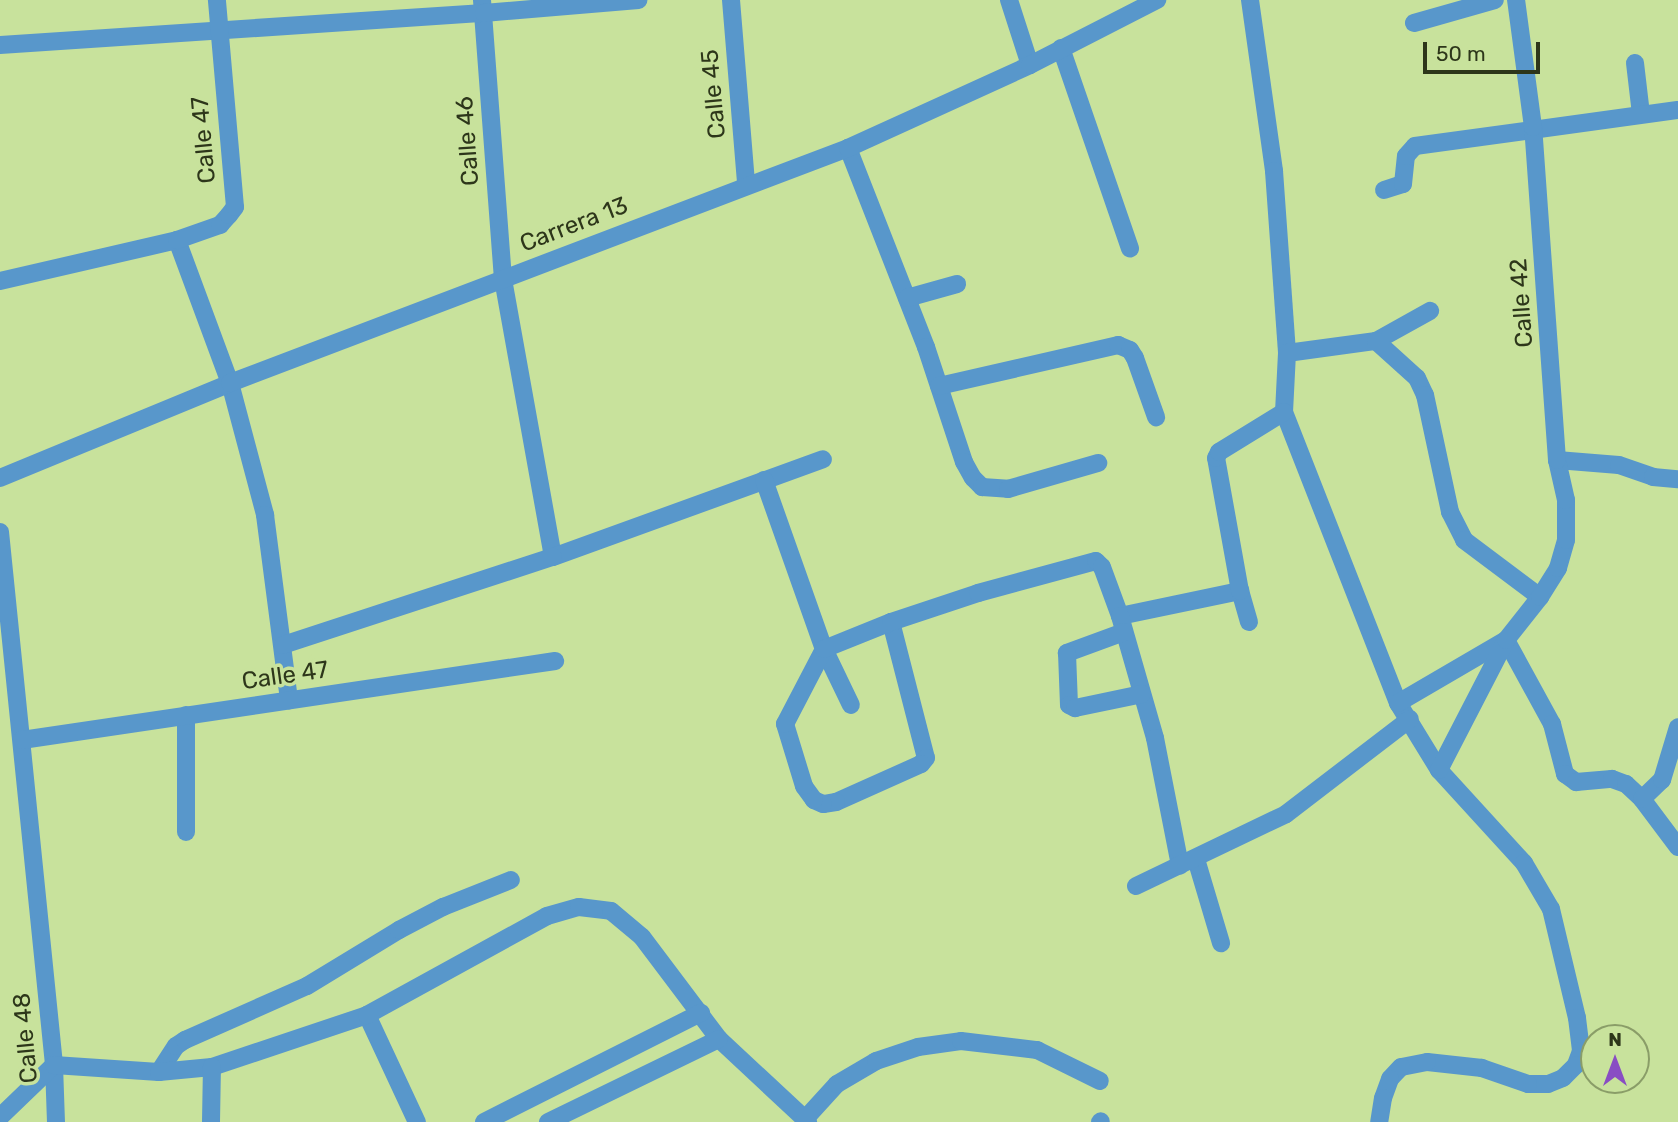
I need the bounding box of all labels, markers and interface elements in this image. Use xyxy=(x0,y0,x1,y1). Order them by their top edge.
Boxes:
scale bar xyxy=(1426,28,1543,72)
text: 50 m xyxy=(1436,41,1486,66)
street label: Calle 45 xyxy=(696,48,732,140)
street label: Calle 47 xyxy=(186,95,222,185)
street label: Calle 46 xyxy=(451,95,485,187)
street label: Carrera 13 xyxy=(516,191,632,259)
street label: Calle 42 xyxy=(1505,258,1539,348)
street label: Calle 47 xyxy=(240,656,330,696)
street label: Calle 48 xyxy=(8,992,44,1084)
north arrow xyxy=(1580,1024,1650,1094)
text: N xyxy=(1608,1028,1622,1051)

